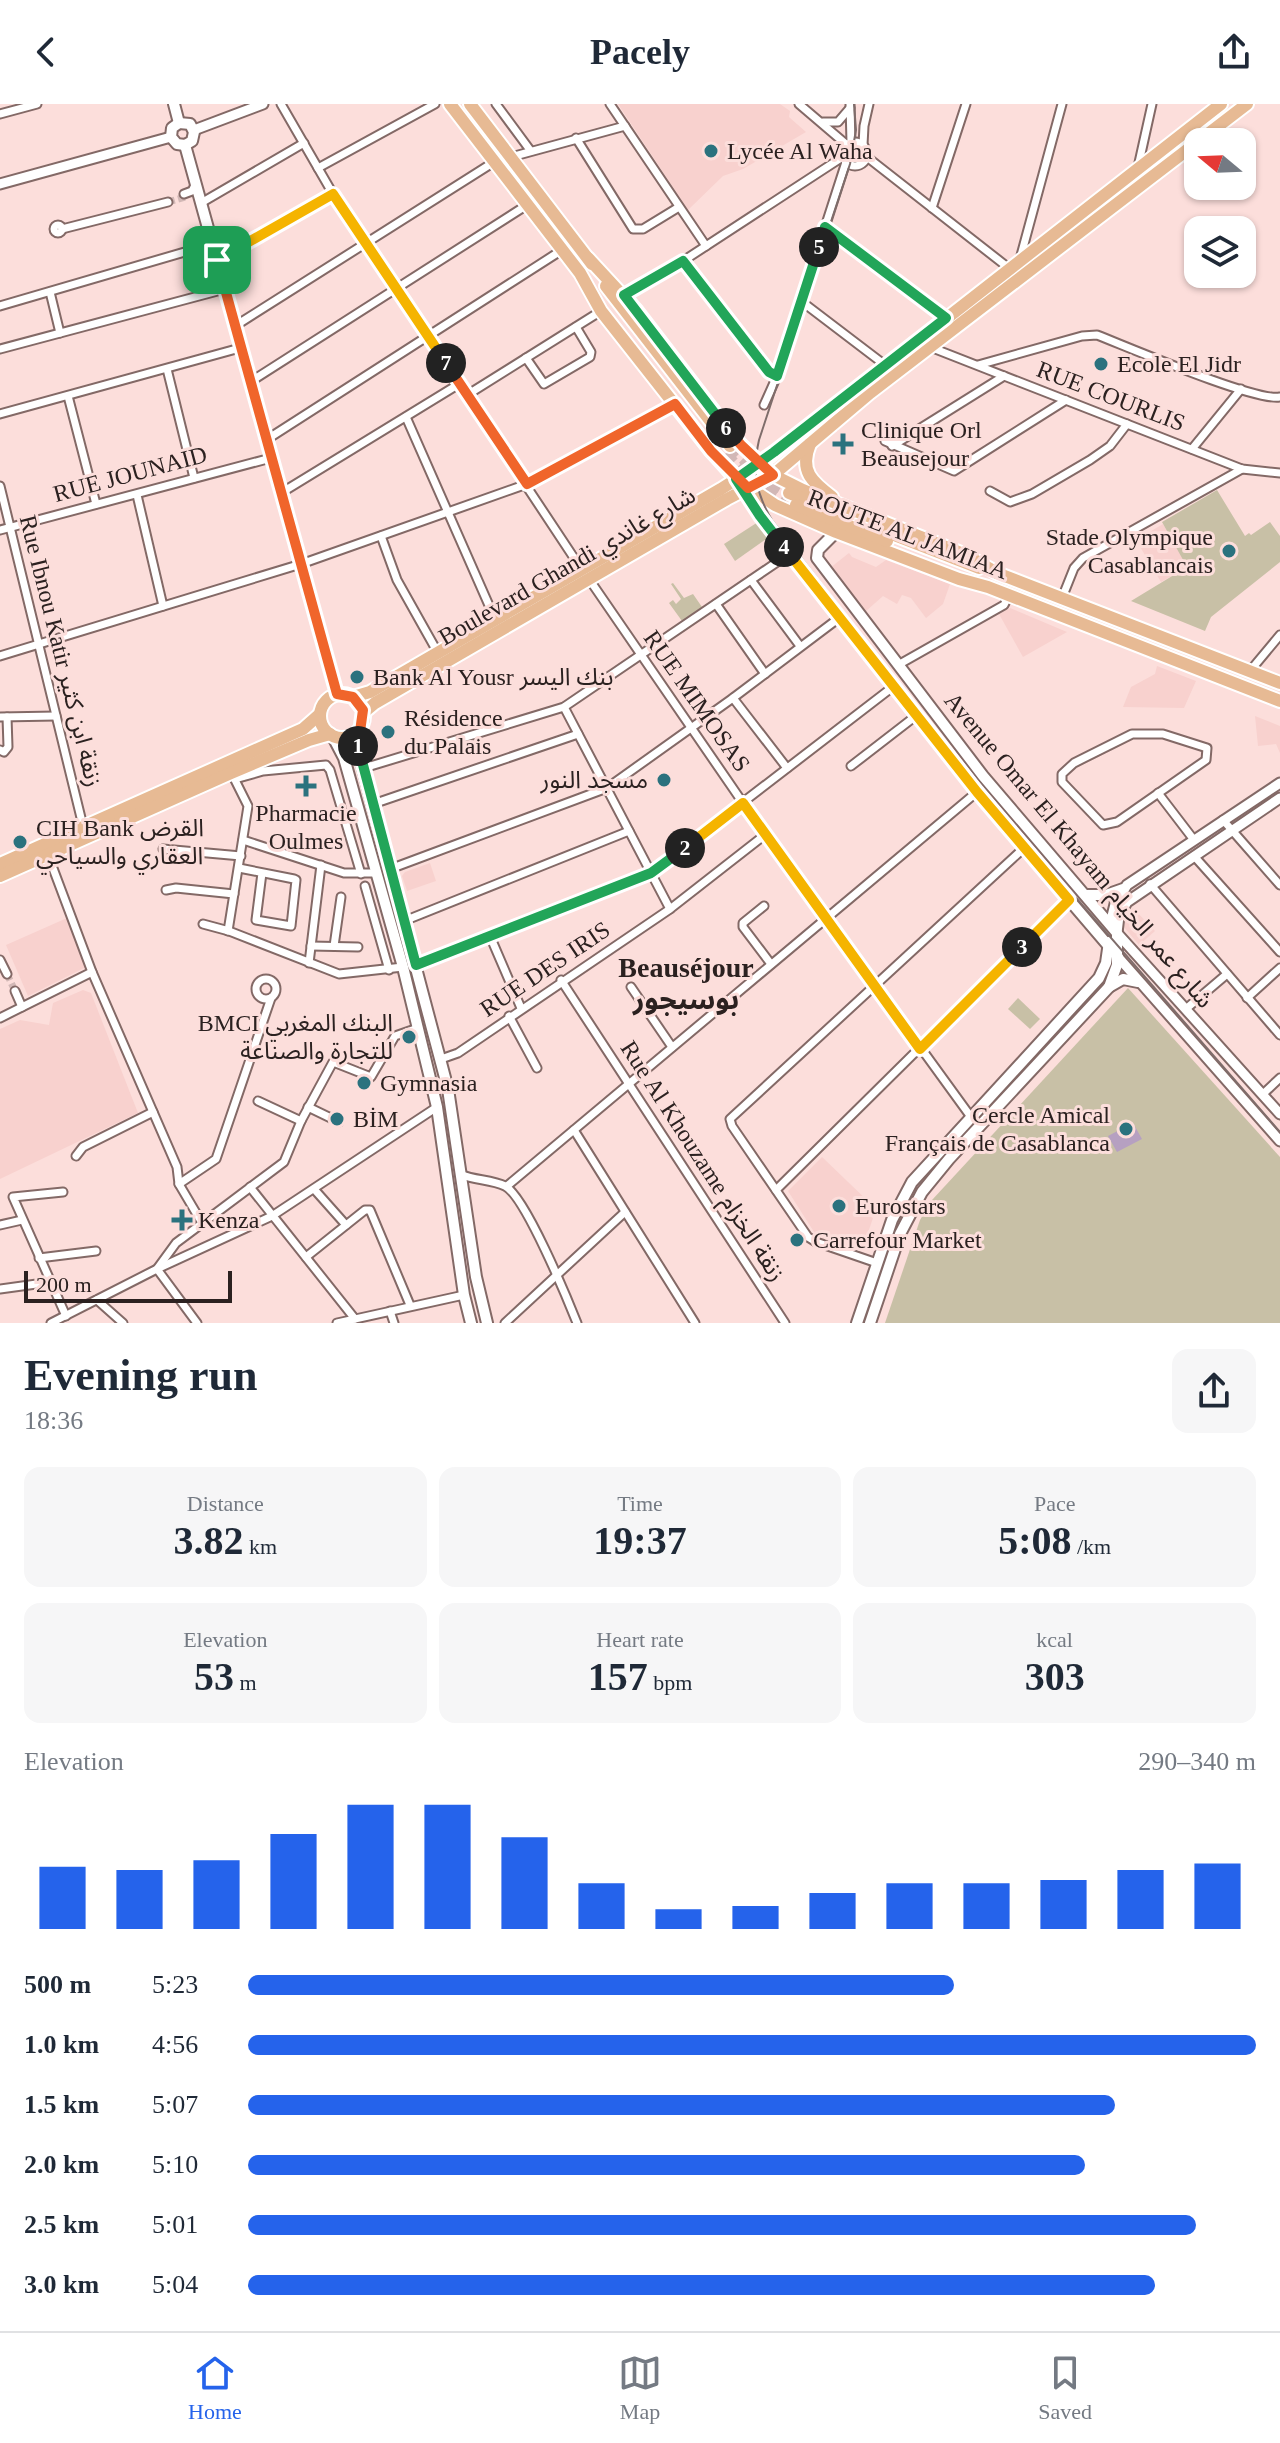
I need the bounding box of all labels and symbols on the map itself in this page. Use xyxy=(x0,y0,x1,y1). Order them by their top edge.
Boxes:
north arrow xyxy=(1184,128,1256,200)
place label: Lycée Al Waha xyxy=(727,138,873,164)
marker: Lycée Al Waha xyxy=(702,142,720,160)
pin xyxy=(183,226,251,294)
pin: 5 xyxy=(799,227,839,267)
pin: 7 xyxy=(426,343,466,383)
place label: Ecole El Jidr xyxy=(1117,351,1241,377)
marker: Ecole El Jidr xyxy=(1092,355,1110,373)
street label: RUE COURLIS xyxy=(1033,356,1189,436)
pin: 6 xyxy=(706,408,746,448)
place label: Clinique Orl Beausejour xyxy=(861,417,982,471)
marker: Clinique Orl Beausejour xyxy=(832,433,854,455)
street label: RUE JOUNAID xyxy=(50,441,210,507)
street label: Boulevard Ghandi شارع غاندي xyxy=(434,482,703,655)
street label: ROUTE AL JAMIAA xyxy=(804,484,1012,584)
street label: Rue Ibnou Katir زنقة ابن كثير xyxy=(14,512,107,790)
place label: Stade Olympique Casablancais xyxy=(1046,524,1213,578)
pin: 4 xyxy=(764,527,804,567)
marker: Stade Olympique Casablancais xyxy=(1220,542,1238,560)
street label: RUE MIMOSAS xyxy=(639,626,755,776)
place label: Bank Al Yousr بنك اليسر xyxy=(373,664,613,691)
marker: Bank Al Yousr بنك اليسر xyxy=(348,668,366,686)
street label: Avenue Omar El Khayam شارع عمر الخيام xyxy=(936,687,1219,1016)
place label: Résidence du Palais xyxy=(404,705,503,759)
marker: Résidence du Palais xyxy=(379,723,397,741)
pin: 1 xyxy=(338,726,378,766)
place label: مسجد النور xyxy=(540,767,648,794)
marker: مسجد النور xyxy=(655,771,673,789)
marker: Pharmacie Oulmes xyxy=(297,777,315,795)
place label: Pharmacie Oulmes xyxy=(255,800,357,854)
place label: CIH Bank القرض العقاري والسياحي xyxy=(36,815,204,875)
pin: 2 xyxy=(665,828,705,868)
marker: CIH Bank القرض العقاري والسياحي xyxy=(11,833,29,851)
street label: RUE DES IRIS xyxy=(475,916,615,1022)
pin: 3 xyxy=(1002,927,1042,967)
district label: Beauséjour بوسيجور xyxy=(618,952,754,1016)
place label: BMCI البنك المغربي للتجارة والصناعة xyxy=(198,1010,393,1065)
marker: BMCI البنك المغربي للتجارة والصناعة xyxy=(400,1028,418,1046)
street label: Rue Al Khouzame زنقة الخزام xyxy=(611,1036,790,1289)
place label: Gymnasia xyxy=(380,1070,478,1096)
marker: Gymnasia xyxy=(355,1074,373,1092)
place label: Cercle Amical Français de Casablanca xyxy=(885,1102,1110,1156)
place label: BİM xyxy=(353,1106,398,1132)
marker: BİM xyxy=(328,1110,346,1128)
marker: Cercle Amical Français de Casablanca xyxy=(1117,1120,1135,1138)
place label: Eurostars xyxy=(855,1193,946,1219)
marker: Eurostars xyxy=(830,1197,848,1215)
place label: Kenza xyxy=(198,1207,260,1233)
marker: Kenza xyxy=(173,1211,191,1229)
place label: Carrefour Market xyxy=(813,1227,982,1253)
marker: Carrefour Market xyxy=(788,1231,806,1249)
scale bar xyxy=(24,1267,232,1303)

